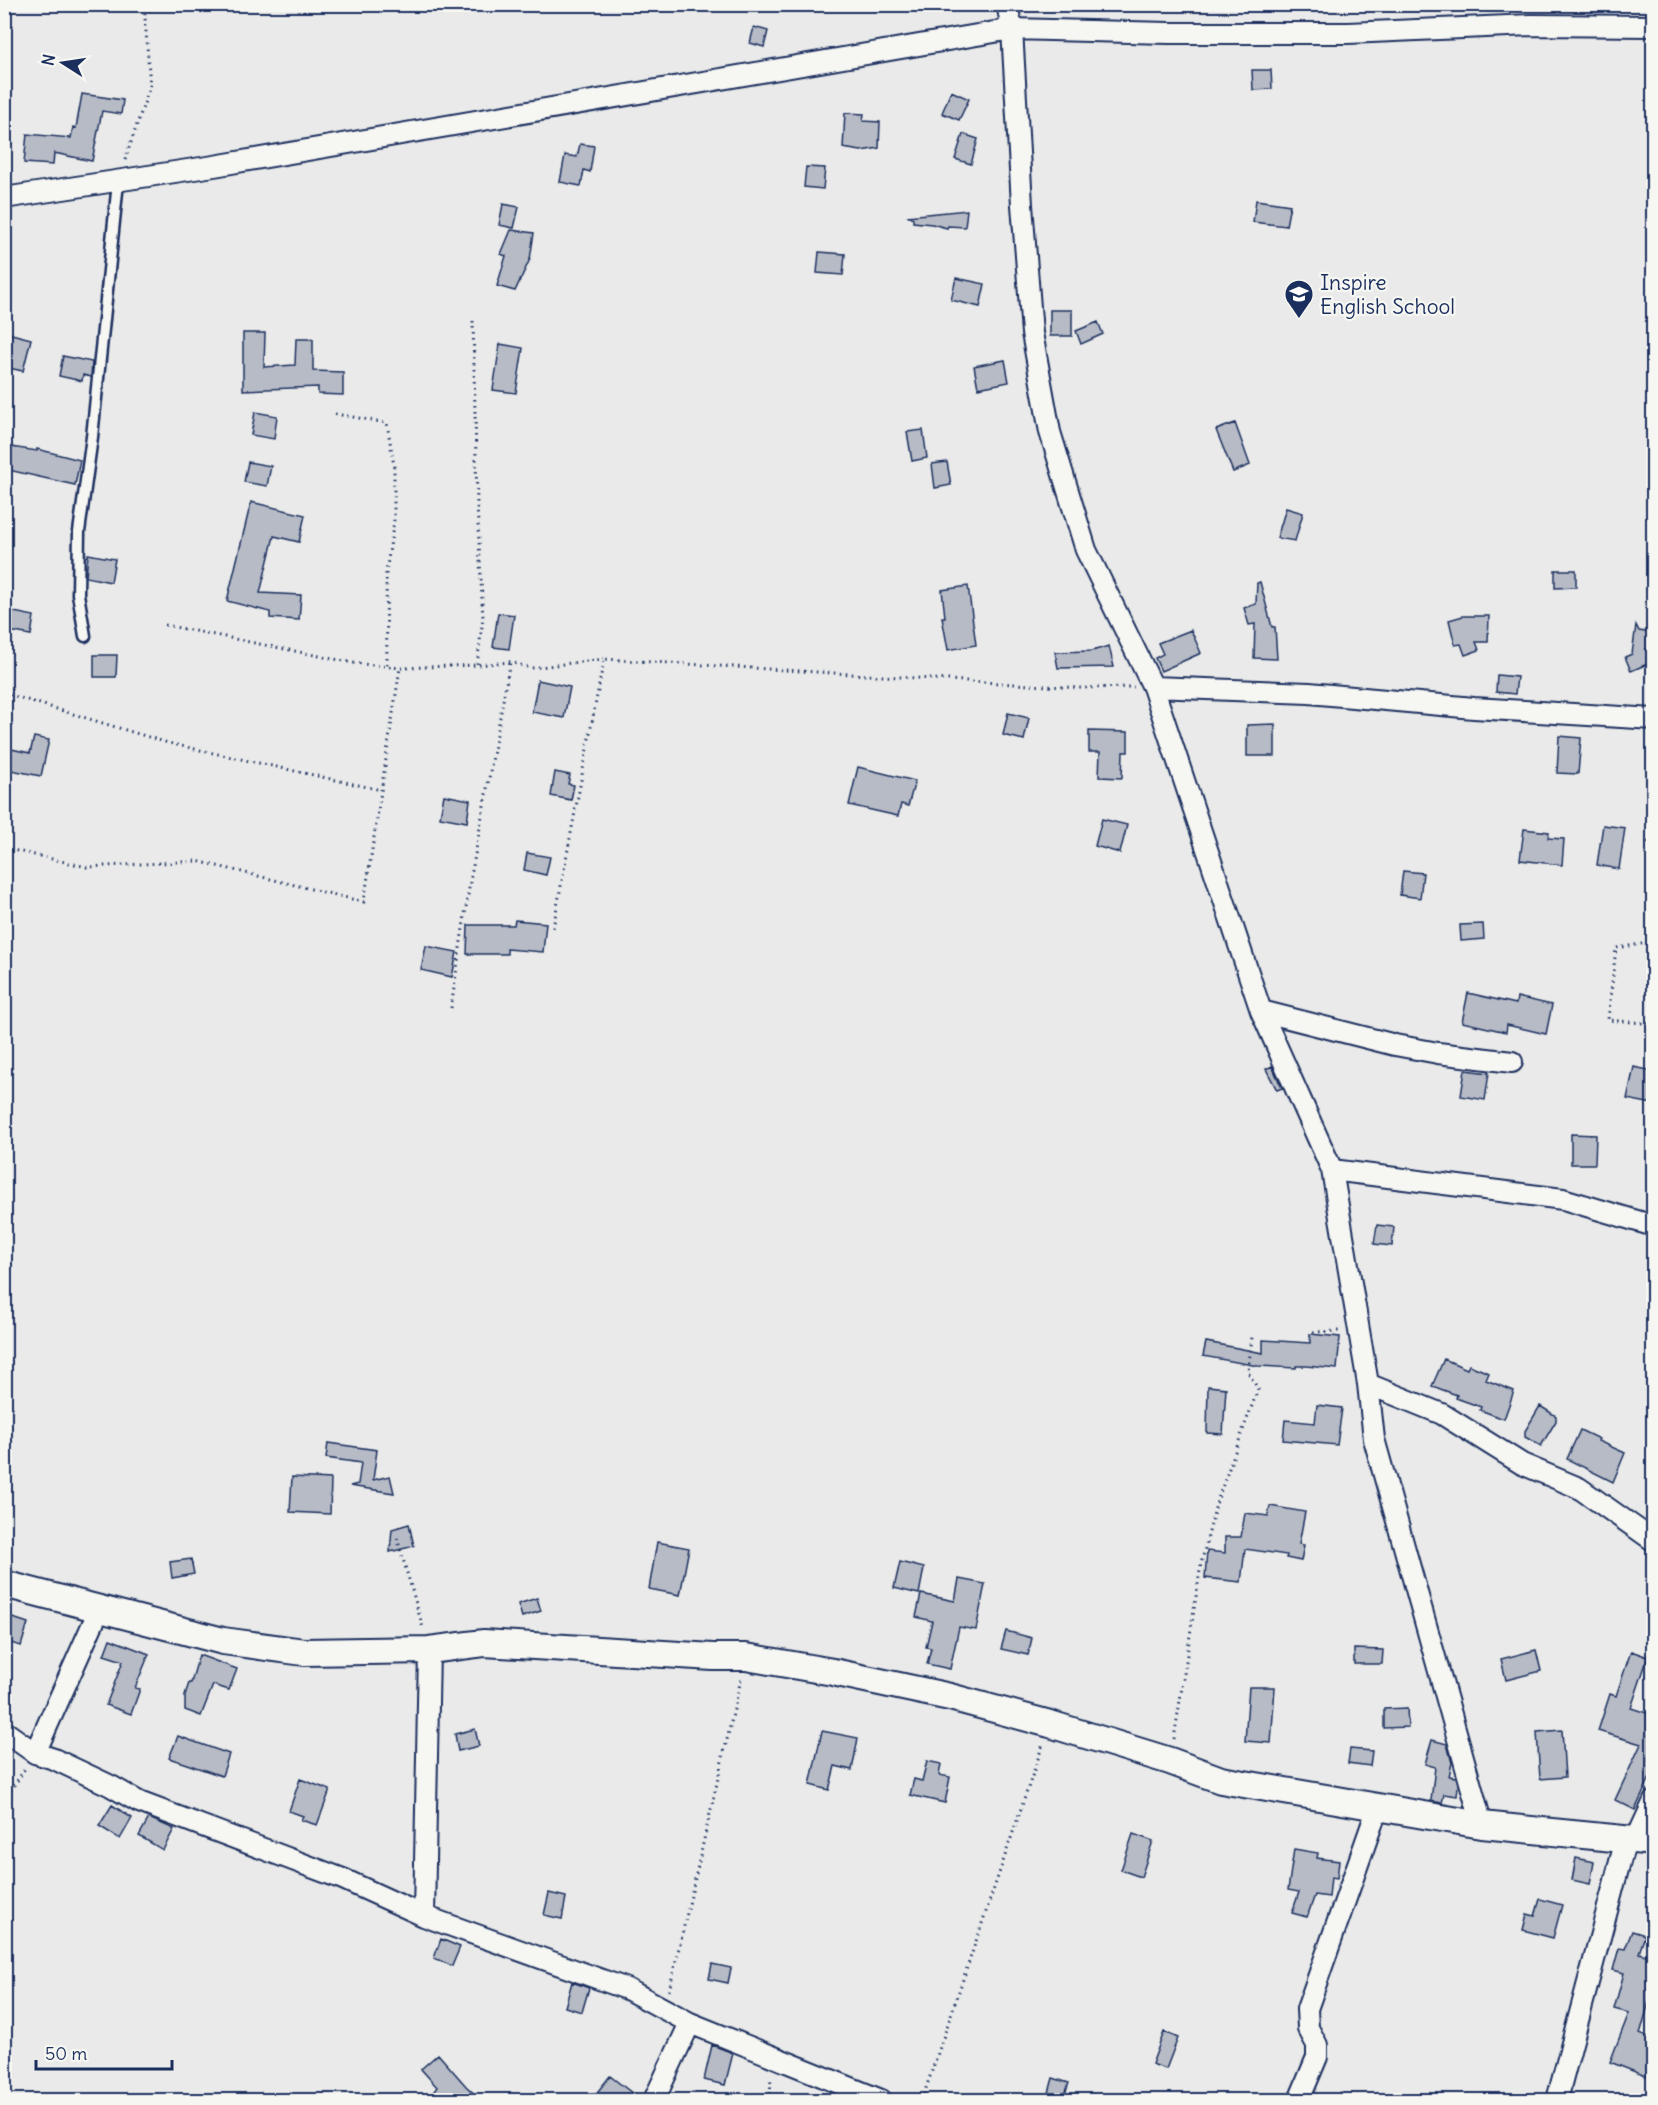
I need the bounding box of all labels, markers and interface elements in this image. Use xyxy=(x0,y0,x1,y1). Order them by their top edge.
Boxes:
north arrow xyxy=(33,33,93,93)
text: N xyxy=(37,52,59,67)
place label: Inspire English School xyxy=(1320,269,1455,320)
school or university icon: Inspire English School xyxy=(1283,278,1315,320)
scale bar xyxy=(36,2033,172,2071)
text: 50 m xyxy=(45,2042,87,2065)

